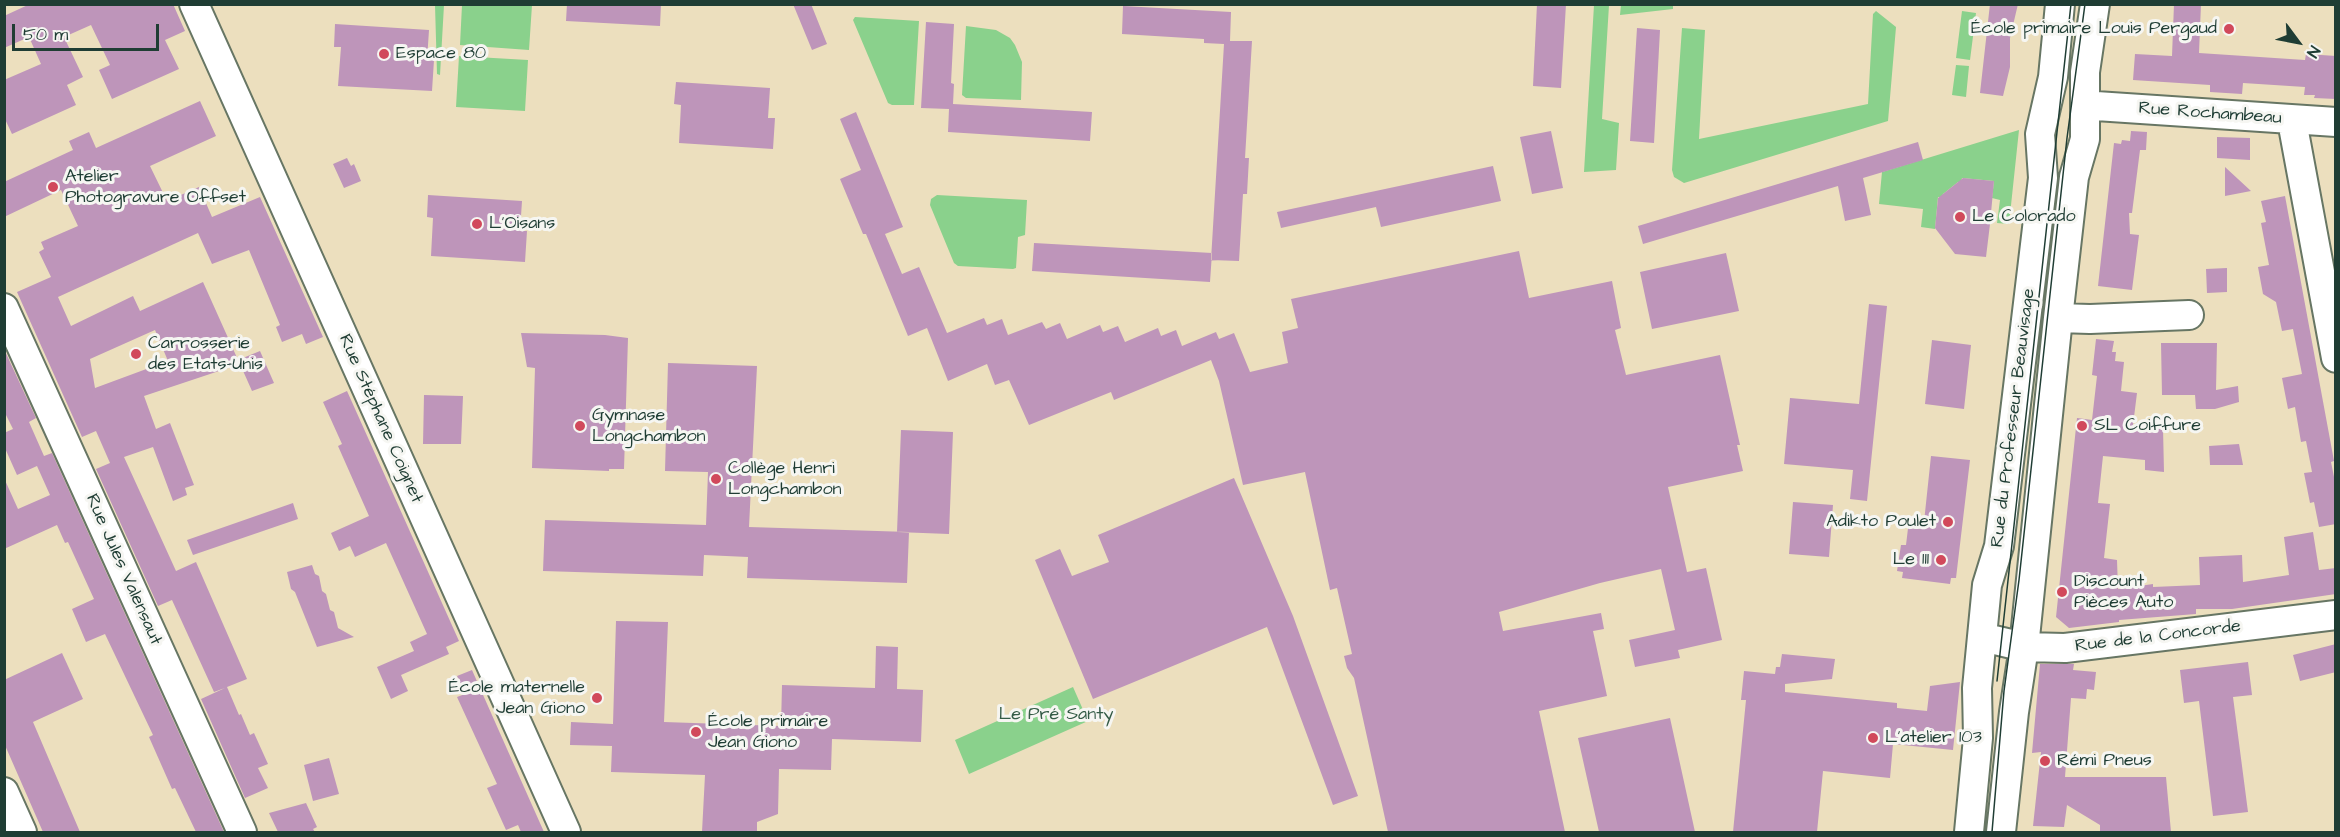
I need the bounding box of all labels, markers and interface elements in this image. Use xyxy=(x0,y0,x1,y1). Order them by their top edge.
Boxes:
scale bar xyxy=(15,12,162,50)
north arrow xyxy=(2268,12,2328,72)
place label: École primaire Louis Pergaud xyxy=(1971,18,2217,40)
text: 50 m xyxy=(23,22,68,47)
marker: École primaire Louis Pergaud xyxy=(2222,22,2236,36)
text: N xyxy=(2301,41,2325,62)
place label: Espace 80 xyxy=(396,43,486,65)
marker: Espace 80 xyxy=(377,47,391,61)
street label: Rue Rochambeau xyxy=(2138,98,2282,130)
place label: Atelier Photogravure Offset xyxy=(65,166,246,208)
marker: Atelier Photogravure Offset xyxy=(46,180,60,194)
place label: Le Colorado xyxy=(1972,206,2076,228)
marker: Le Colorado xyxy=(1953,210,1967,224)
place label: L'Oisans xyxy=(489,213,555,235)
marker: L'Oisans xyxy=(470,217,484,231)
street label: Rue du Professeur Beauvisage xyxy=(1987,287,2041,549)
street label: Rue Stéphane Coignet xyxy=(333,331,427,507)
place label: Carrosserie des Etats-Unis xyxy=(148,333,263,376)
marker: Carrosserie des Etats-Unis xyxy=(129,347,143,361)
place label: Gymnase Longchambon xyxy=(592,405,706,448)
place label: SL Coiffure xyxy=(2094,415,2201,437)
marker: Gymnase Longchambon xyxy=(573,419,587,433)
marker: SL Coiffure xyxy=(2075,419,2089,433)
place label: Collège Henri Longchambon xyxy=(728,458,842,500)
marker: Collège Henri Longchambon xyxy=(709,472,723,486)
street label: Rue Jules Valensaut xyxy=(80,491,166,649)
place label: Adikto Poulet xyxy=(1826,511,1936,533)
marker: Adikto Poulet xyxy=(1941,515,1955,529)
place label: Le 111 xyxy=(1893,549,1929,571)
marker: Le 111 xyxy=(1934,553,1948,567)
place label: Discount Pièces Auto xyxy=(2074,571,2173,614)
marker: Discount Pièces Auto xyxy=(2055,585,2069,599)
street label: Rue de la Concorde xyxy=(2074,616,2242,658)
place label: École maternelle Jean Giono xyxy=(449,677,585,720)
marker: École maternelle Jean Giono xyxy=(590,691,604,705)
park label: Le Pré Santy xyxy=(999,704,1113,726)
place label: École primaire Jean Giono xyxy=(708,711,828,754)
marker: École primaire Jean Giono xyxy=(689,725,703,739)
place label: L'atelier 103 xyxy=(1885,727,1982,749)
marker: L'atelier 103 xyxy=(1866,731,1880,745)
place label: Rémi Pneus xyxy=(2057,750,2152,772)
marker: Rémi Pneus xyxy=(2038,754,2052,768)

